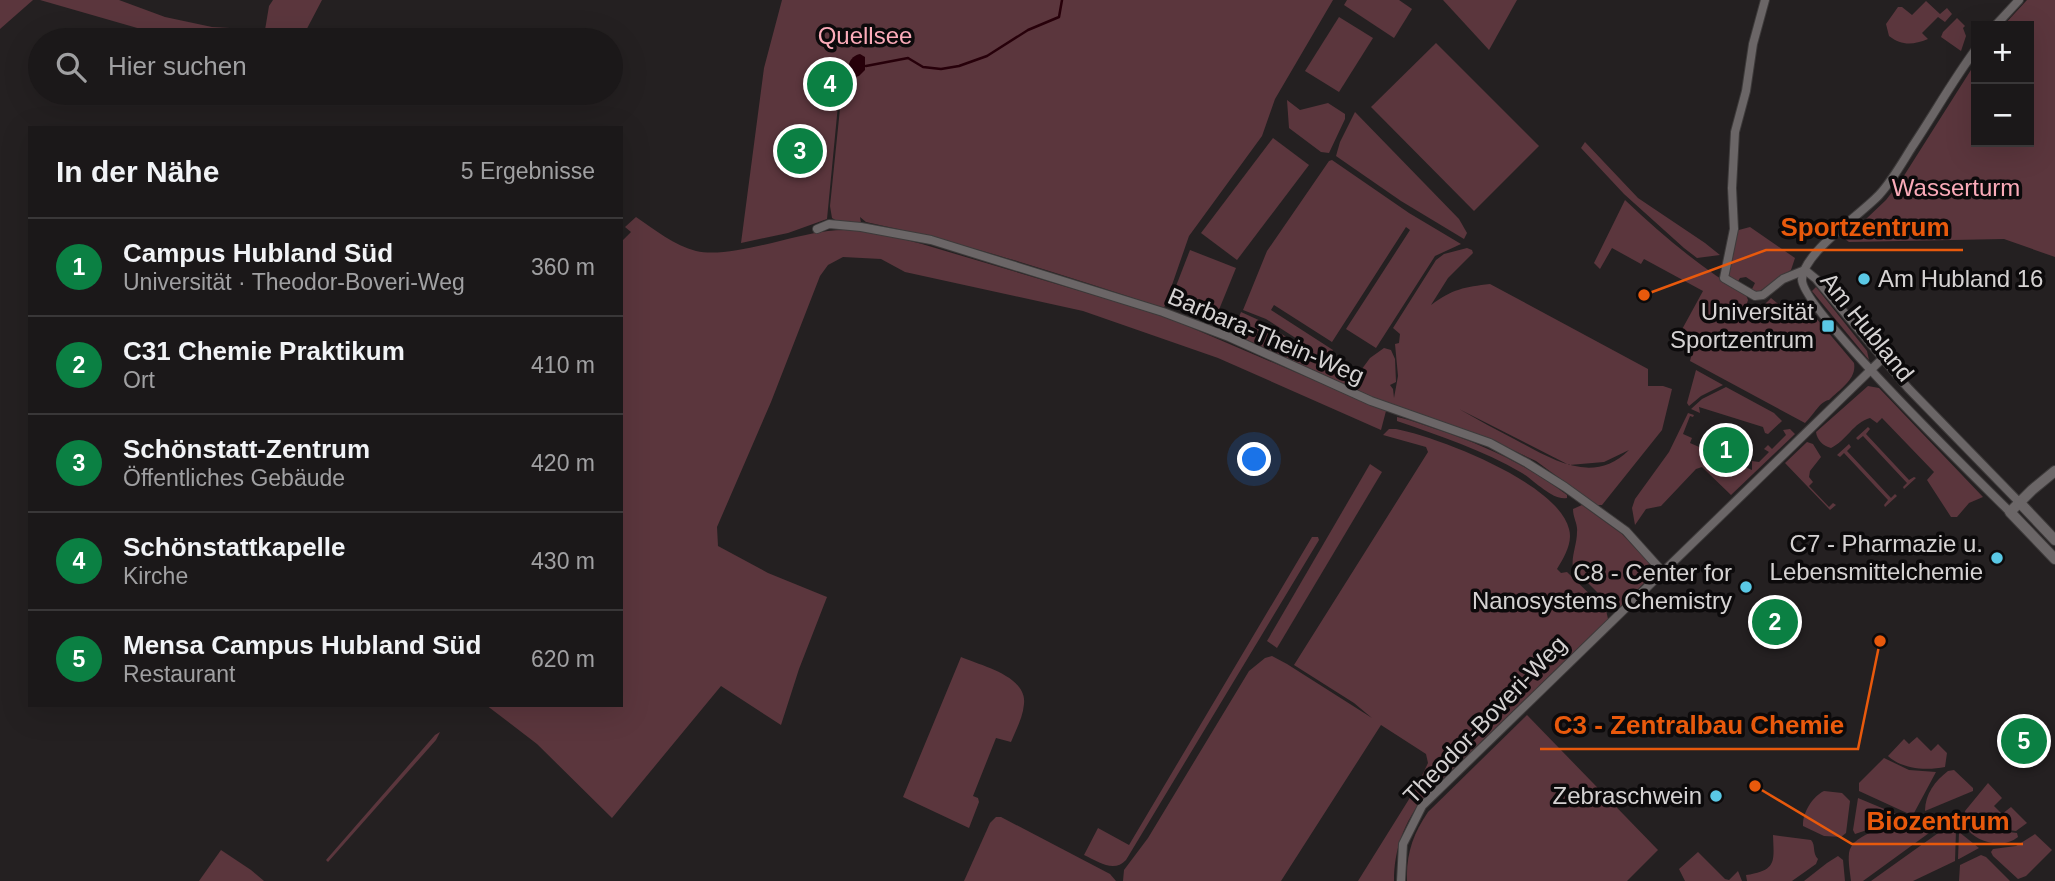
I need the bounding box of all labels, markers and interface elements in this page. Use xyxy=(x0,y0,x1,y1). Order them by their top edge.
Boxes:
map controls xyxy=(1971,21,2034,147)
button: + xyxy=(1971,21,2034,84)
park label: Quellsee xyxy=(818,22,912,49)
search box xyxy=(28,28,623,105)
icon: search xyxy=(52,48,90,86)
text: Hier suchen xyxy=(108,51,247,81)
pin: 4 xyxy=(807,58,853,110)
button: − xyxy=(1971,84,2034,147)
pin: 3 xyxy=(777,125,823,177)
text: In der Nähe xyxy=(56,155,219,188)
text: 5 Ergebnisse xyxy=(461,158,595,184)
park label: Wasserturm xyxy=(1892,174,2020,201)
callout: Sportzentrum xyxy=(1766,203,1963,250)
text: Sportzentrum xyxy=(1781,212,1950,242)
text: Campus Hubland Süd xyxy=(123,238,393,268)
text: 1 xyxy=(73,254,85,280)
text: 360 m xyxy=(531,254,595,280)
place label: Am Hubland 16 xyxy=(1878,265,2043,292)
street label: Am Hubland xyxy=(1815,267,1919,387)
text: Universität · Theodor-Boveri-Weg xyxy=(123,269,465,295)
marker: Am Hubland 16 xyxy=(1856,271,1872,287)
street label: Barbara-Thein-Weg xyxy=(1164,282,1368,389)
place label: Universität Sportzentrum xyxy=(1670,298,1814,353)
marker: Universität Sportzentrum xyxy=(1820,318,1836,334)
text: C31 Chemie Praktikum xyxy=(123,336,405,366)
text: 2 xyxy=(73,352,85,378)
text: 410 m xyxy=(531,352,595,378)
text: Ort xyxy=(123,367,155,393)
pin: 1 xyxy=(1703,424,1749,476)
text: Schönstatt-Zentrum xyxy=(123,434,370,464)
your location xyxy=(1237,442,1271,476)
text: 3 xyxy=(73,450,85,476)
text: 420 m xyxy=(531,450,595,476)
text: Öffentliches Gebäude xyxy=(123,465,345,491)
place label: C7 - Pharmazie u. Lebensmittelchemie xyxy=(1770,530,1983,585)
text: Schönstattkapelle xyxy=(123,532,346,562)
text: 4 xyxy=(73,548,85,574)
text: 430 m xyxy=(531,548,595,574)
marker: C7 - Pharmazie u. Lebensmittelchemie xyxy=(1989,550,2005,566)
place label: C8 - Center for Nanosystems Chemistry xyxy=(1472,559,1732,614)
text: Kirche xyxy=(123,563,188,589)
marker: C8 - Center for Nanosystems Chemistry xyxy=(1738,579,1754,595)
pin: 2 xyxy=(1752,596,1798,648)
text: Mensa Campus Hubland Süd xyxy=(123,630,481,660)
street label: Theodor-Boveri-Weg xyxy=(1398,630,1572,809)
text: 5 xyxy=(73,646,85,672)
text: 620 m xyxy=(531,646,595,672)
text: Restaurant xyxy=(123,661,236,687)
callout: C3 - Zentralbau Chemie xyxy=(1540,702,1858,749)
text: C3 - Zentralbau Chemie xyxy=(1554,710,1844,740)
pin: 5 xyxy=(2001,715,2047,767)
place label: Zebraschwein xyxy=(1553,782,1702,809)
marker: Zebraschwein xyxy=(1708,788,1724,804)
callout: Biozentrum xyxy=(1852,797,2023,844)
text: Biozentrum xyxy=(1867,806,2010,836)

